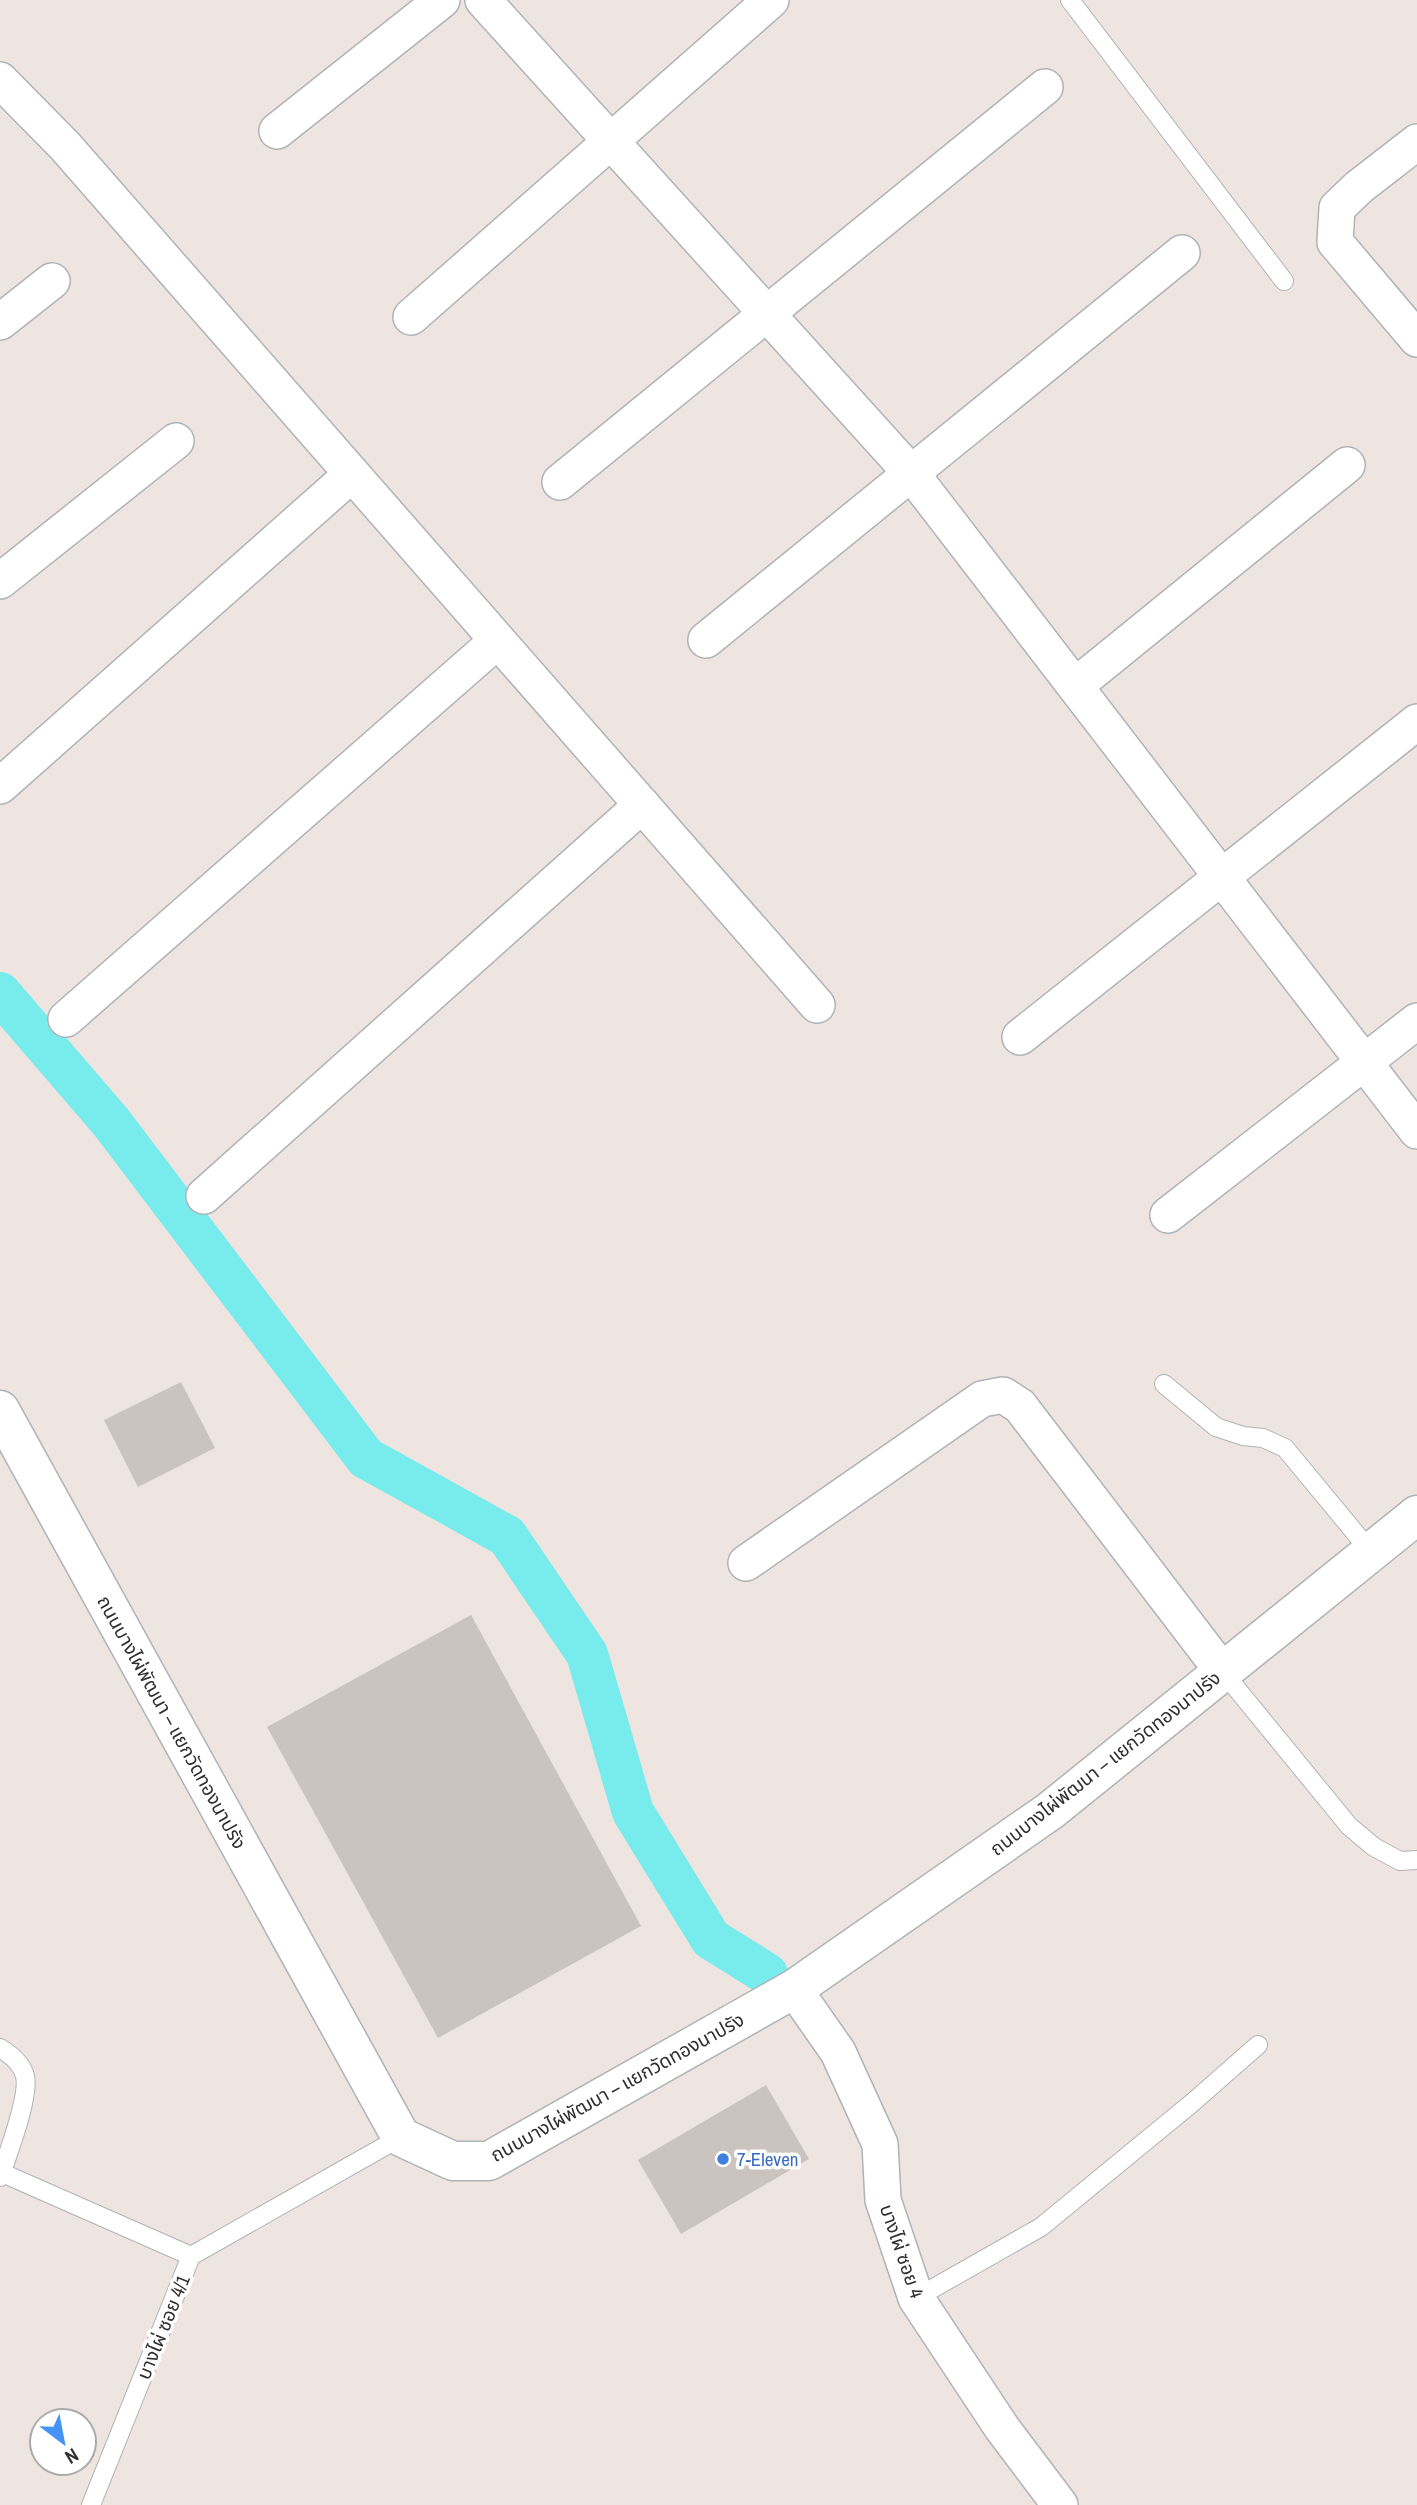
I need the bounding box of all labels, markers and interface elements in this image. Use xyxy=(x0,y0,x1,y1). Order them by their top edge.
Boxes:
street label: ถนนบางไผ่พัฒนา – แยกวัดทองนาปรัง xyxy=(91,1591,253,1853)
street label: ถนนบางไผ่พัฒนา – แยกวัดทองนาปรัง xyxy=(984,1665,1226,1861)
street label: ถนนบางไผ่พัฒนา – แยกวัดทองนาปรัง xyxy=(486,2006,748,2168)
place label: 7-Eleven xyxy=(737,2146,798,2172)
marker: 7-Eleven xyxy=(715,2151,731,2167)
street label: บางไผ่ ซอย 4 xyxy=(874,2201,930,2302)
street label: บางไผ่ ซอย 4/1 xyxy=(130,2271,196,2383)
north arrow xyxy=(28,2407,98,2477)
text: N xyxy=(60,2442,84,2470)

